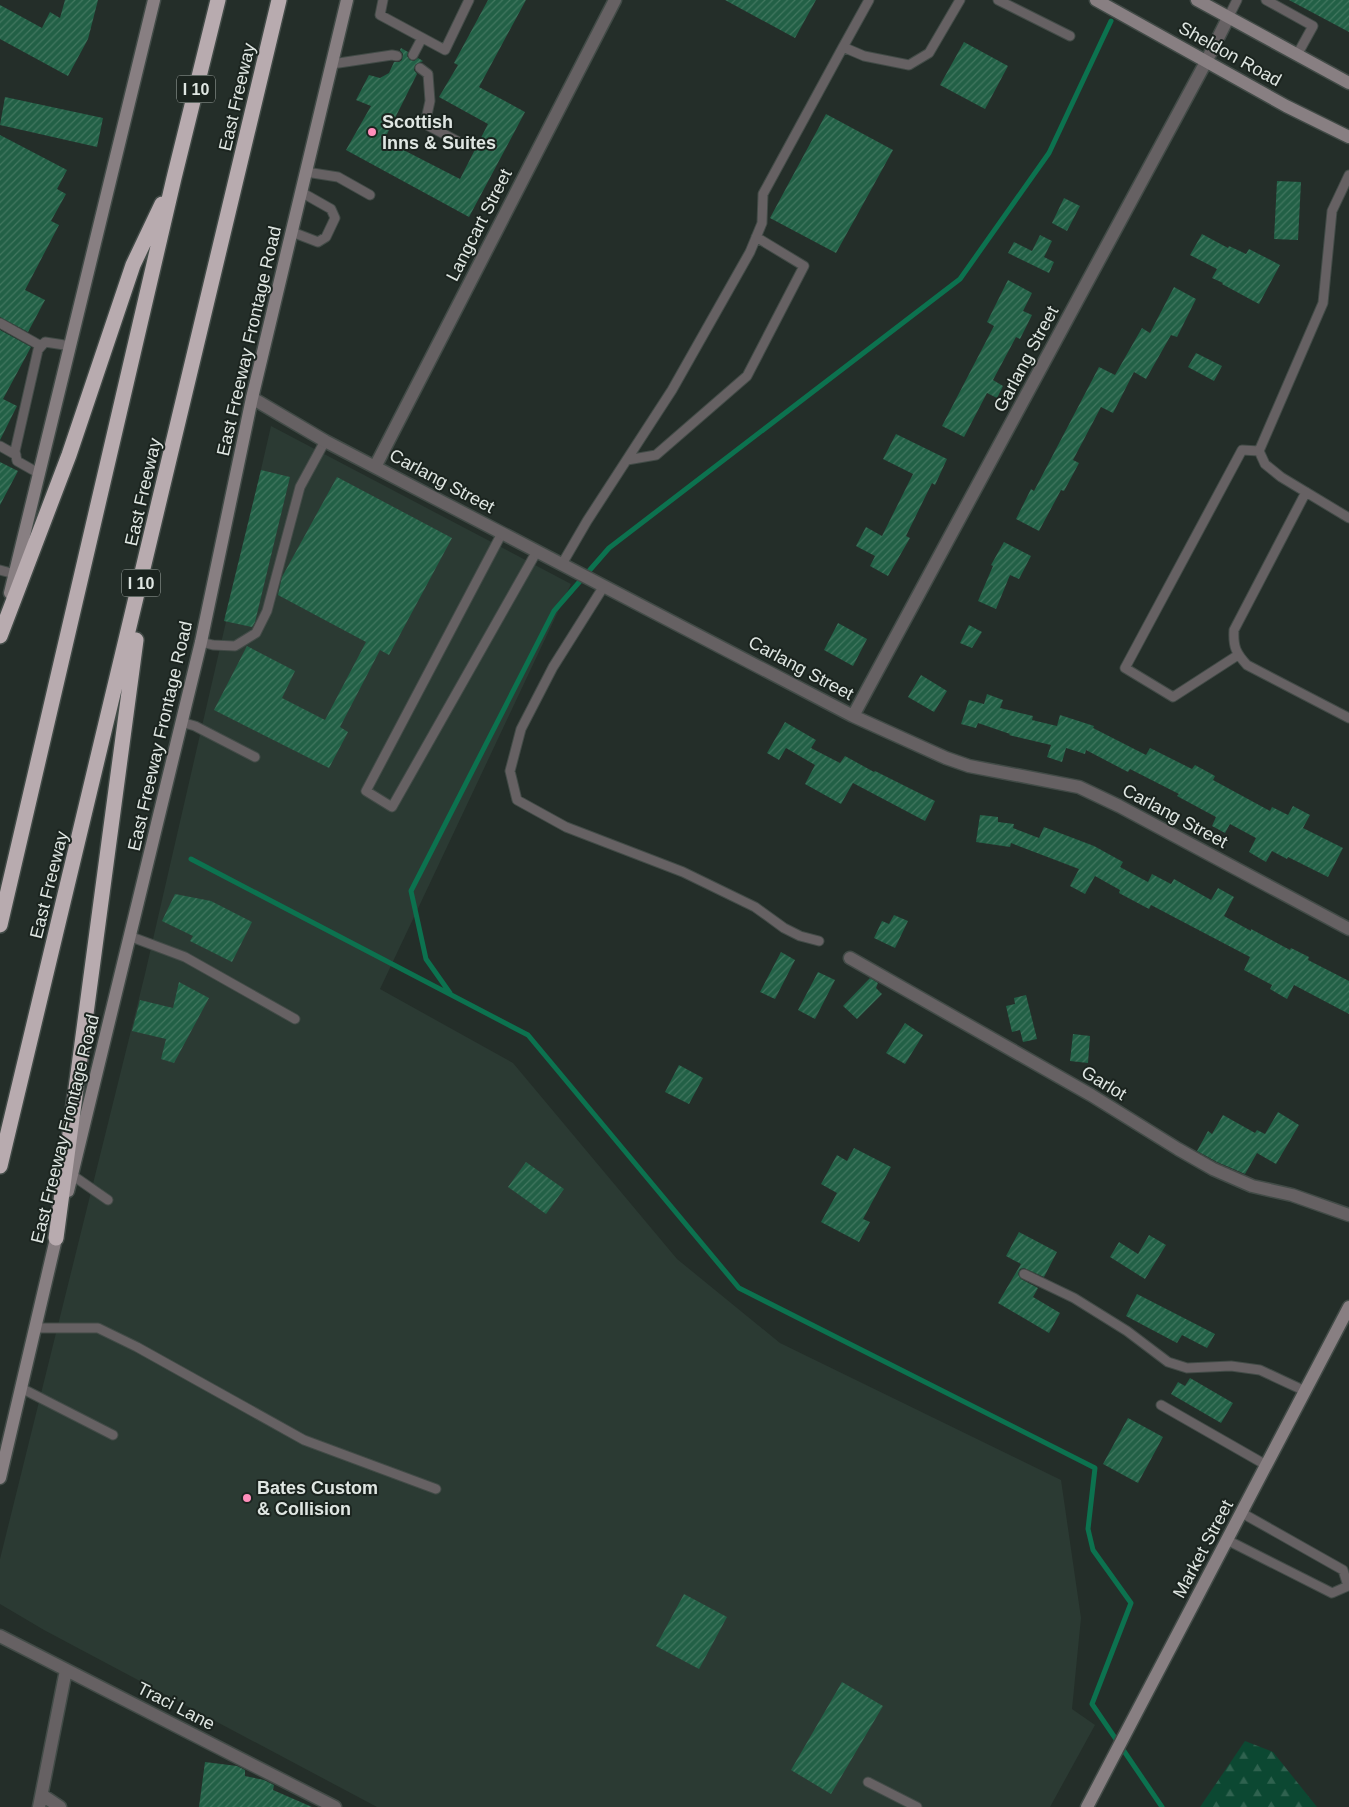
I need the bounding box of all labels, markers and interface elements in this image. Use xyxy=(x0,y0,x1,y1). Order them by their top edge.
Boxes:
street label: Sheldon Road xyxy=(1175,18,1285,90)
street label: East Freeway xyxy=(215,41,259,153)
road number: I 10 xyxy=(177,76,215,102)
place label: Scottish Inns & Suites xyxy=(382,112,496,153)
marker: Scottish Inns & Suites xyxy=(366,126,378,138)
street label: Langcart Street xyxy=(442,166,516,284)
street label: East Freeway Frontage Road xyxy=(213,224,285,458)
street label: Garlang Street xyxy=(990,303,1062,415)
street label: East Freeway xyxy=(121,436,165,548)
street label: Carlang Street xyxy=(386,445,498,517)
road number: I 10 xyxy=(122,570,160,596)
street label: East Freeway Frontage Road xyxy=(124,619,196,853)
street label: Carlang Street xyxy=(745,632,857,704)
street label: Carlang Street xyxy=(1119,780,1231,852)
street label: East Freeway xyxy=(26,829,72,941)
street label: East Freeway Frontage Road xyxy=(27,1013,103,1245)
street label: Garlot xyxy=(1078,1062,1130,1104)
place label: Bates Custom & Collision xyxy=(257,1478,378,1519)
marker: Bates Custom & Collision xyxy=(241,1492,253,1504)
street label: Market Street xyxy=(1169,1497,1237,1601)
street label: Traci Lane xyxy=(134,1678,218,1734)

